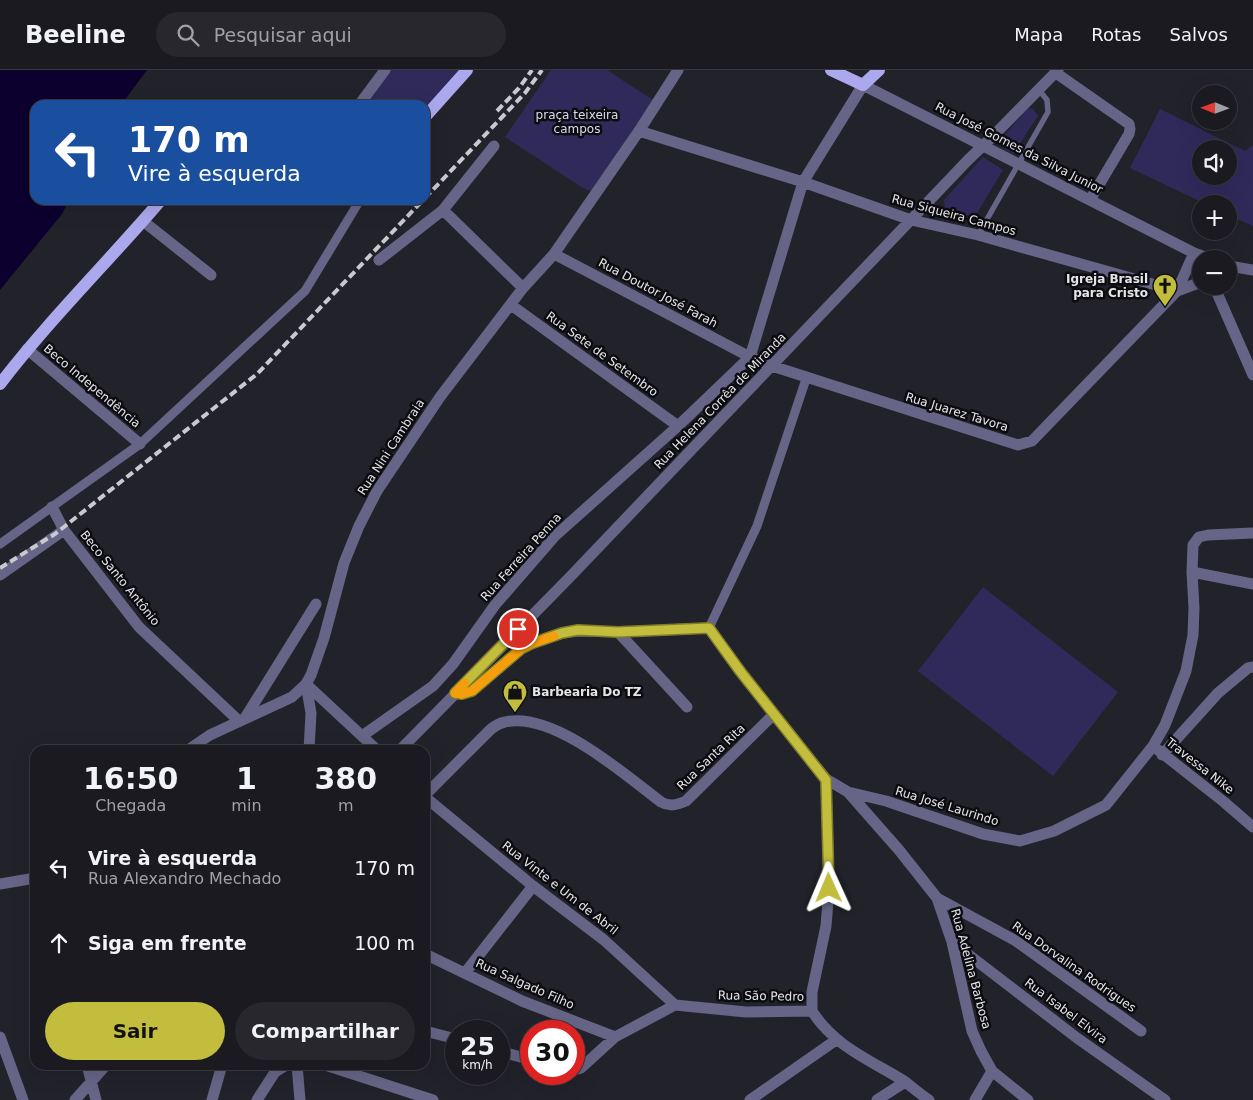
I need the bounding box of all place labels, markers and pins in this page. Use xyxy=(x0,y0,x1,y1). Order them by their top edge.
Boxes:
place label: Igreja Brasil para Cristo xyxy=(1066,272,1148,300)
church icon: Igreja Brasil para Cristo xyxy=(1152,273,1178,307)
pin xyxy=(497,608,539,650)
shop icon: Barbearia Do TZ xyxy=(502,679,528,713)
place label: Barbearia Do TZ xyxy=(532,685,642,699)

